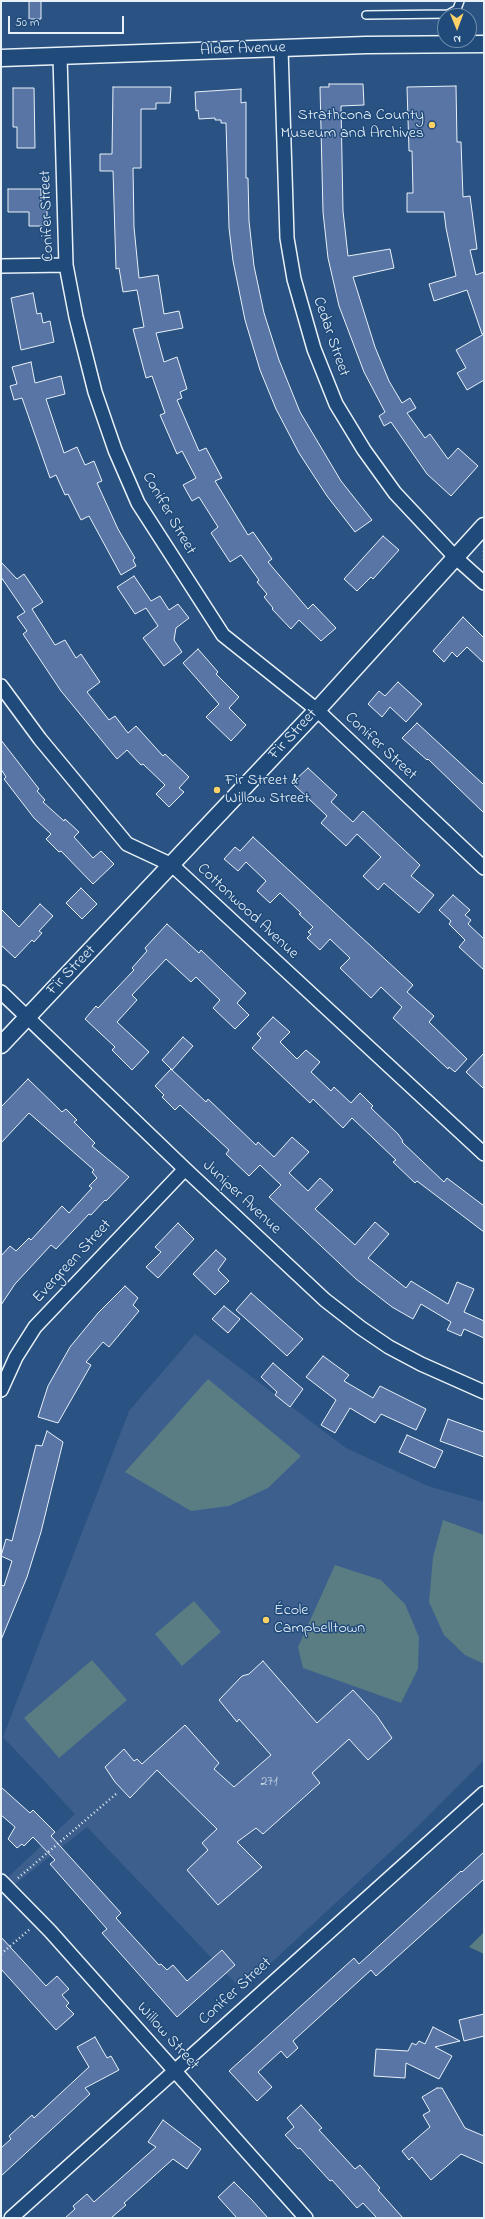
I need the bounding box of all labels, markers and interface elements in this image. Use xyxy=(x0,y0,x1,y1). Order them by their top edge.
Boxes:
scale bar xyxy=(10,8,126,34)
north arrow xyxy=(437,8,477,48)
text: 50 m xyxy=(15,14,39,32)
text: N xyxy=(453,31,461,47)
street label: Alder Avenue xyxy=(200,39,286,61)
place label: Strathcona County Museum and Archives xyxy=(280,106,424,144)
marker: Strathcona County Museum and Archives xyxy=(427,120,437,130)
street label: Conifer Street xyxy=(37,170,59,262)
street label: Cedar Street xyxy=(307,295,353,379)
street label: Conifer Street xyxy=(137,469,199,559)
street label: Fir Street xyxy=(266,706,322,764)
street label: Conifer Street xyxy=(340,709,420,785)
place label: Fir Street & Willow Street xyxy=(225,771,310,809)
marker: Fir Street & Willow Street xyxy=(212,785,222,795)
street label: Cottonwood Avenue xyxy=(192,860,302,964)
street label: Fir Street xyxy=(43,942,101,1000)
street label: Juniper Avenue xyxy=(198,1157,284,1239)
street label: Evergreen Street xyxy=(29,1216,117,1308)
place label: École Campbelltown xyxy=(274,1601,365,1639)
marker: École Campbelltown xyxy=(261,1615,271,1625)
house number: 271 xyxy=(260,1775,278,1791)
street label: Conifer Street xyxy=(195,1954,277,2030)
street label: Willow Street xyxy=(132,1999,202,2075)

